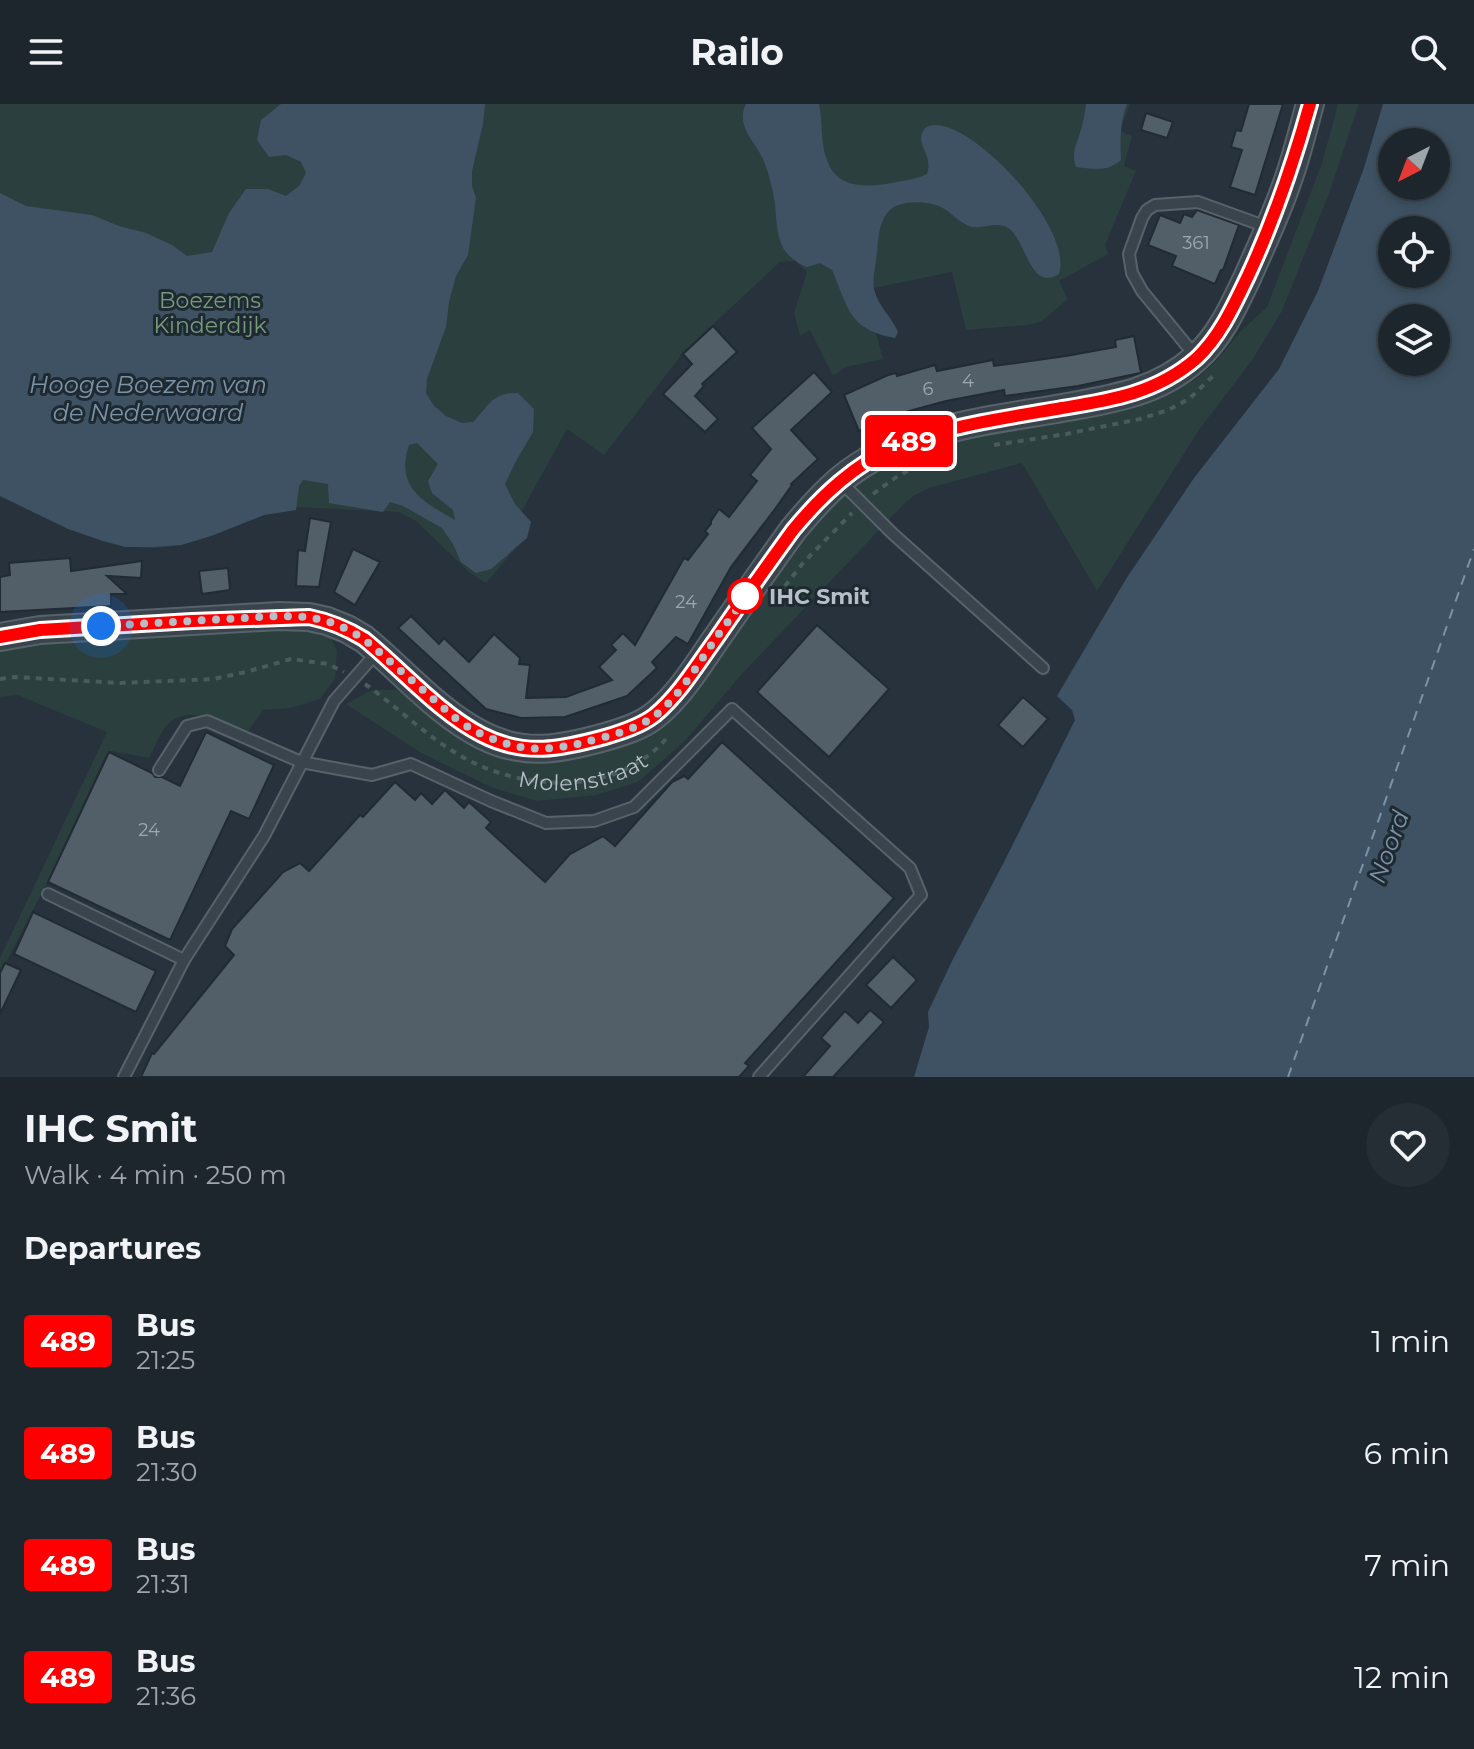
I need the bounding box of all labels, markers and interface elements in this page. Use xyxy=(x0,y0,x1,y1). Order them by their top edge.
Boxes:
icon: menu xyxy=(24,30,68,74)
text: Railo xyxy=(690,30,784,74)
icon: search xyxy=(1406,30,1450,74)
north arrow xyxy=(1378,128,1450,200)
map controls xyxy=(1378,128,1450,376)
button: locate xyxy=(1378,216,1450,288)
house number: 361 xyxy=(1182,232,1210,254)
park label: Boezems Kinderdijk xyxy=(153,287,267,339)
button: layers xyxy=(1378,304,1450,376)
water label: Hooge Boezem van de Nederwaard xyxy=(29,370,267,427)
house number: 4 xyxy=(962,370,974,392)
house number: 6 xyxy=(923,378,934,400)
line badge: 489 xyxy=(863,415,955,467)
text: 489 xyxy=(881,424,937,458)
marker: IHC Smit xyxy=(728,579,762,613)
place label: IHC Smit xyxy=(769,583,870,610)
house number: 24 xyxy=(675,591,697,613)
your location xyxy=(81,606,121,646)
street label: Molenstraat xyxy=(517,747,653,797)
water label: Noord xyxy=(1362,806,1415,887)
house number: 24 xyxy=(138,819,160,841)
button: heart xyxy=(1366,1103,1450,1187)
text: IHC Smit xyxy=(24,1105,198,1152)
text: Walk · 4 min · 250 m xyxy=(24,1159,287,1191)
text: Departures xyxy=(24,1230,201,1267)
text: Bus xyxy=(136,1307,196,1344)
text: 1 min xyxy=(1371,1323,1450,1360)
text: 489 xyxy=(40,1324,96,1358)
text: 21:25 xyxy=(136,1344,195,1376)
text: Bus xyxy=(136,1419,196,1456)
text: 6 min xyxy=(1364,1435,1450,1472)
text: 489 xyxy=(40,1436,96,1470)
text: 21:30 xyxy=(136,1456,198,1488)
text: Bus xyxy=(136,1531,196,1568)
text: 7 min xyxy=(1364,1547,1450,1584)
text: 489 xyxy=(40,1548,96,1582)
text: 21:31 xyxy=(136,1568,190,1600)
text: Bus xyxy=(136,1643,196,1680)
text: 12 min xyxy=(1354,1659,1450,1696)
text: 489 xyxy=(40,1660,96,1694)
text: 21:36 xyxy=(136,1680,196,1712)

